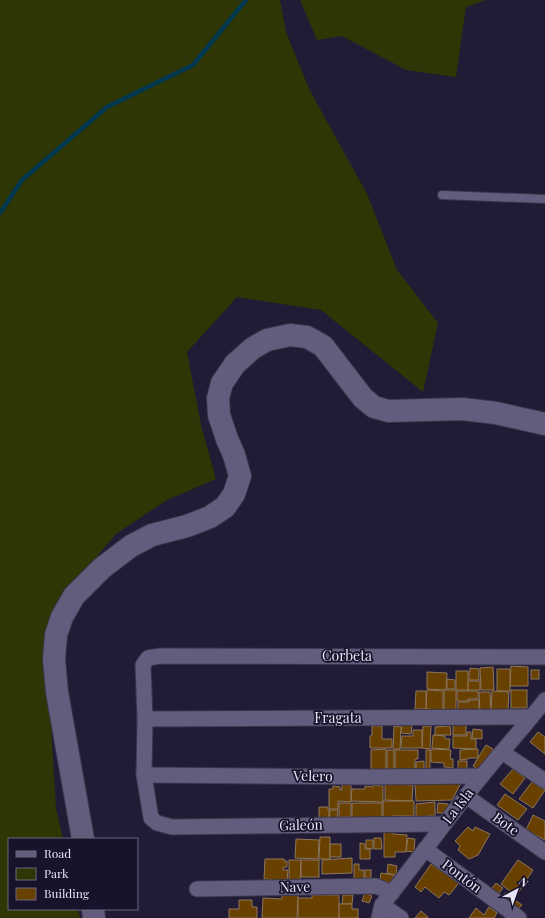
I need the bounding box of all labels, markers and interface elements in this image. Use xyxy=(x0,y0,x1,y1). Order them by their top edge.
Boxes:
street label: Corbeta xyxy=(322,646,372,665)
street label: Fragata xyxy=(314,708,362,727)
street label: Velero xyxy=(292,766,333,785)
street label: La Isla xyxy=(438,784,478,827)
street label: Bote xyxy=(489,808,523,840)
street label: Galeón xyxy=(279,815,324,834)
legend xyxy=(8,838,138,910)
text: Road xyxy=(44,845,71,861)
street label: Pontón xyxy=(439,854,487,897)
text: Park xyxy=(44,865,69,881)
north arrow xyxy=(497,870,537,910)
text: N xyxy=(516,874,532,890)
street label: Nave xyxy=(280,877,310,896)
text: Building xyxy=(44,885,90,901)

